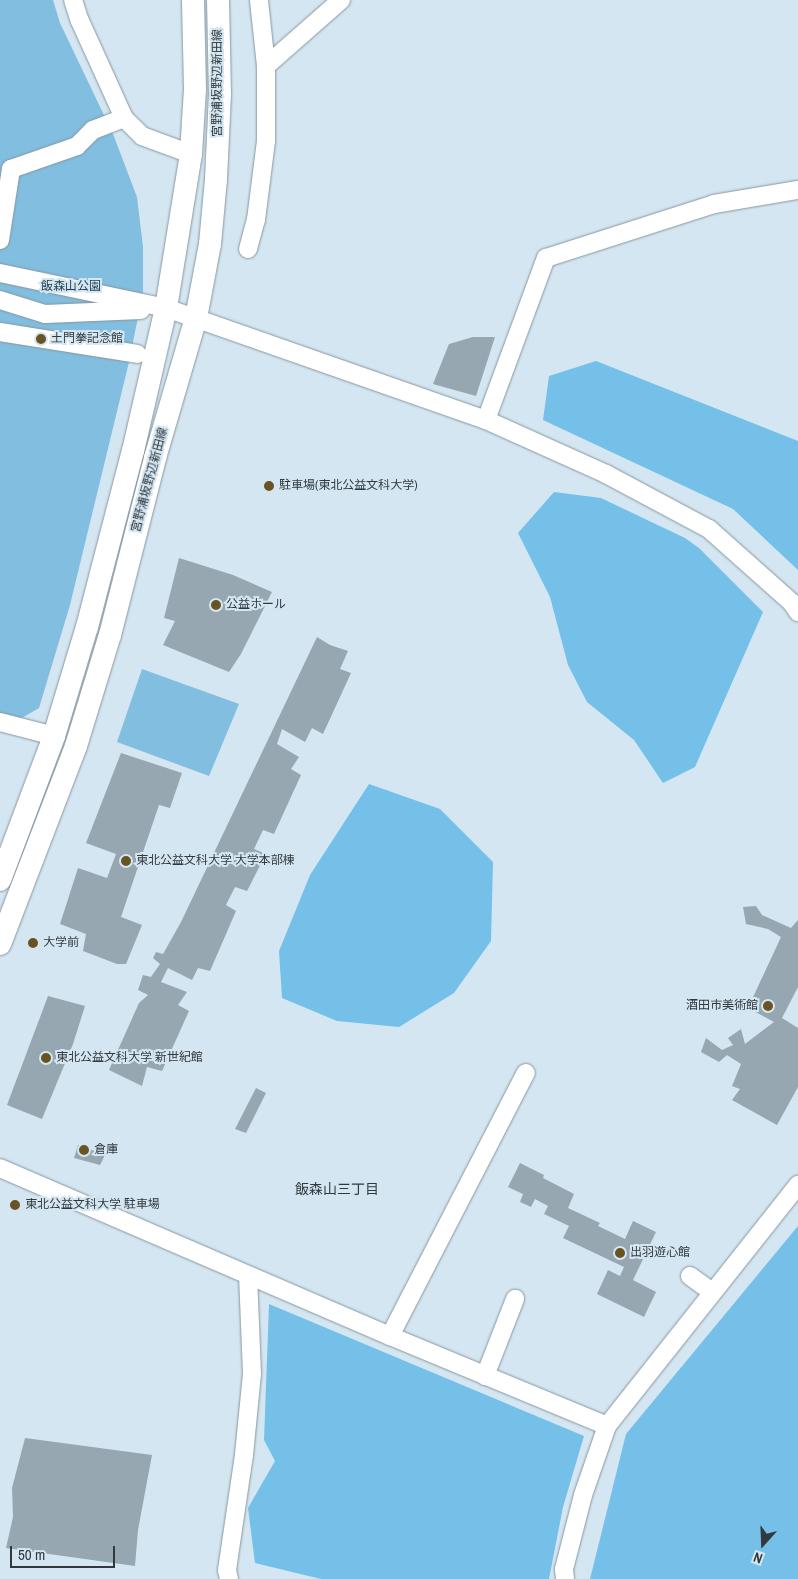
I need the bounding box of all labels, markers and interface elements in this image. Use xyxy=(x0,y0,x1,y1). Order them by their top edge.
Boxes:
street label: 宮野浦坂野辺新田線 xyxy=(211,29,225,137)
park label: 飯森山公園 xyxy=(41,280,101,294)
place label: 土門拳記念館 xyxy=(51,332,123,346)
marker: 土門拳記念館 xyxy=(35,333,47,345)
street label: 宮野浦坂野辺新田線 xyxy=(129,426,171,534)
place label: 駐車場(東北公益文科大学) xyxy=(279,479,418,493)
marker: 駐車場(東北公益文科大学) xyxy=(263,480,275,492)
place label: 公益ホール xyxy=(226,598,286,612)
marker: 公益ホール xyxy=(210,599,222,611)
place label: 東北公益文科大学 大学本部棟 xyxy=(136,854,295,868)
marker: 東北公益文科大学 大学本部棟 xyxy=(120,855,132,867)
place label: 大学前 xyxy=(43,936,79,950)
marker: 大学前 xyxy=(27,937,39,949)
place label: 酒田市美術館 xyxy=(686,999,758,1013)
marker: 酒田市美術館 xyxy=(762,1000,774,1012)
place label: 東北公益文科大学 新世紀館 xyxy=(56,1051,203,1065)
marker: 東北公益文科大学 新世紀館 xyxy=(40,1052,52,1064)
place label: 倉庫 xyxy=(94,1143,118,1157)
marker: 倉庫 xyxy=(78,1144,90,1156)
district label: 飯森山三丁目 xyxy=(295,1181,379,1197)
place label: 東北公益文科大学 駐車場 xyxy=(25,1198,160,1212)
marker: 東北公益文科大学 駐車場 xyxy=(9,1199,21,1211)
place label: 出羽遊心館 xyxy=(630,1246,690,1260)
marker: 出羽遊心館 xyxy=(614,1247,626,1259)
north arrow xyxy=(738,1519,788,1569)
scale bar xyxy=(12,1536,118,1568)
text: 50 m xyxy=(18,1544,45,1565)
text: N xyxy=(751,1548,765,1568)

